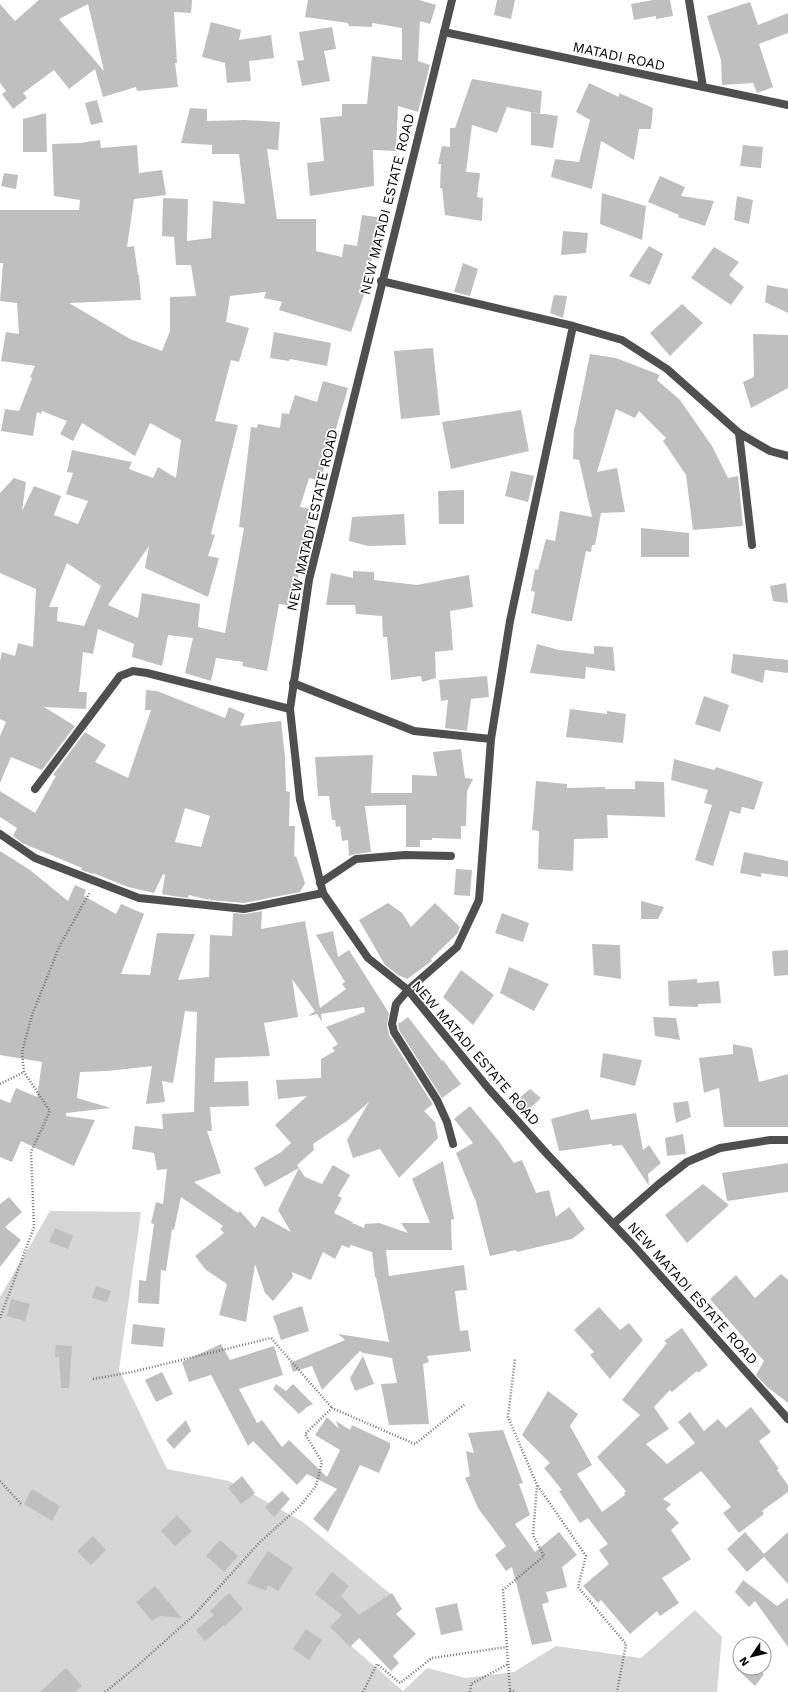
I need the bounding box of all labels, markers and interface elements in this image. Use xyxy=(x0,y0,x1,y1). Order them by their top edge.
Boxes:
street label: MATADI ROAD xyxy=(571,38,667,74)
street label: NEW MATADI ESTATE ROAD xyxy=(357,112,417,296)
street label: NEW MATADI ESTATE ROAD xyxy=(283,428,341,612)
street label: NEW MATADI ESTATE ROAD xyxy=(409,978,543,1128)
street label: NEW MATADI ESTATE ROAD xyxy=(625,1219,761,1367)
north arrow xyxy=(732,1636,772,1676)
text: N xyxy=(737,1654,752,1669)

